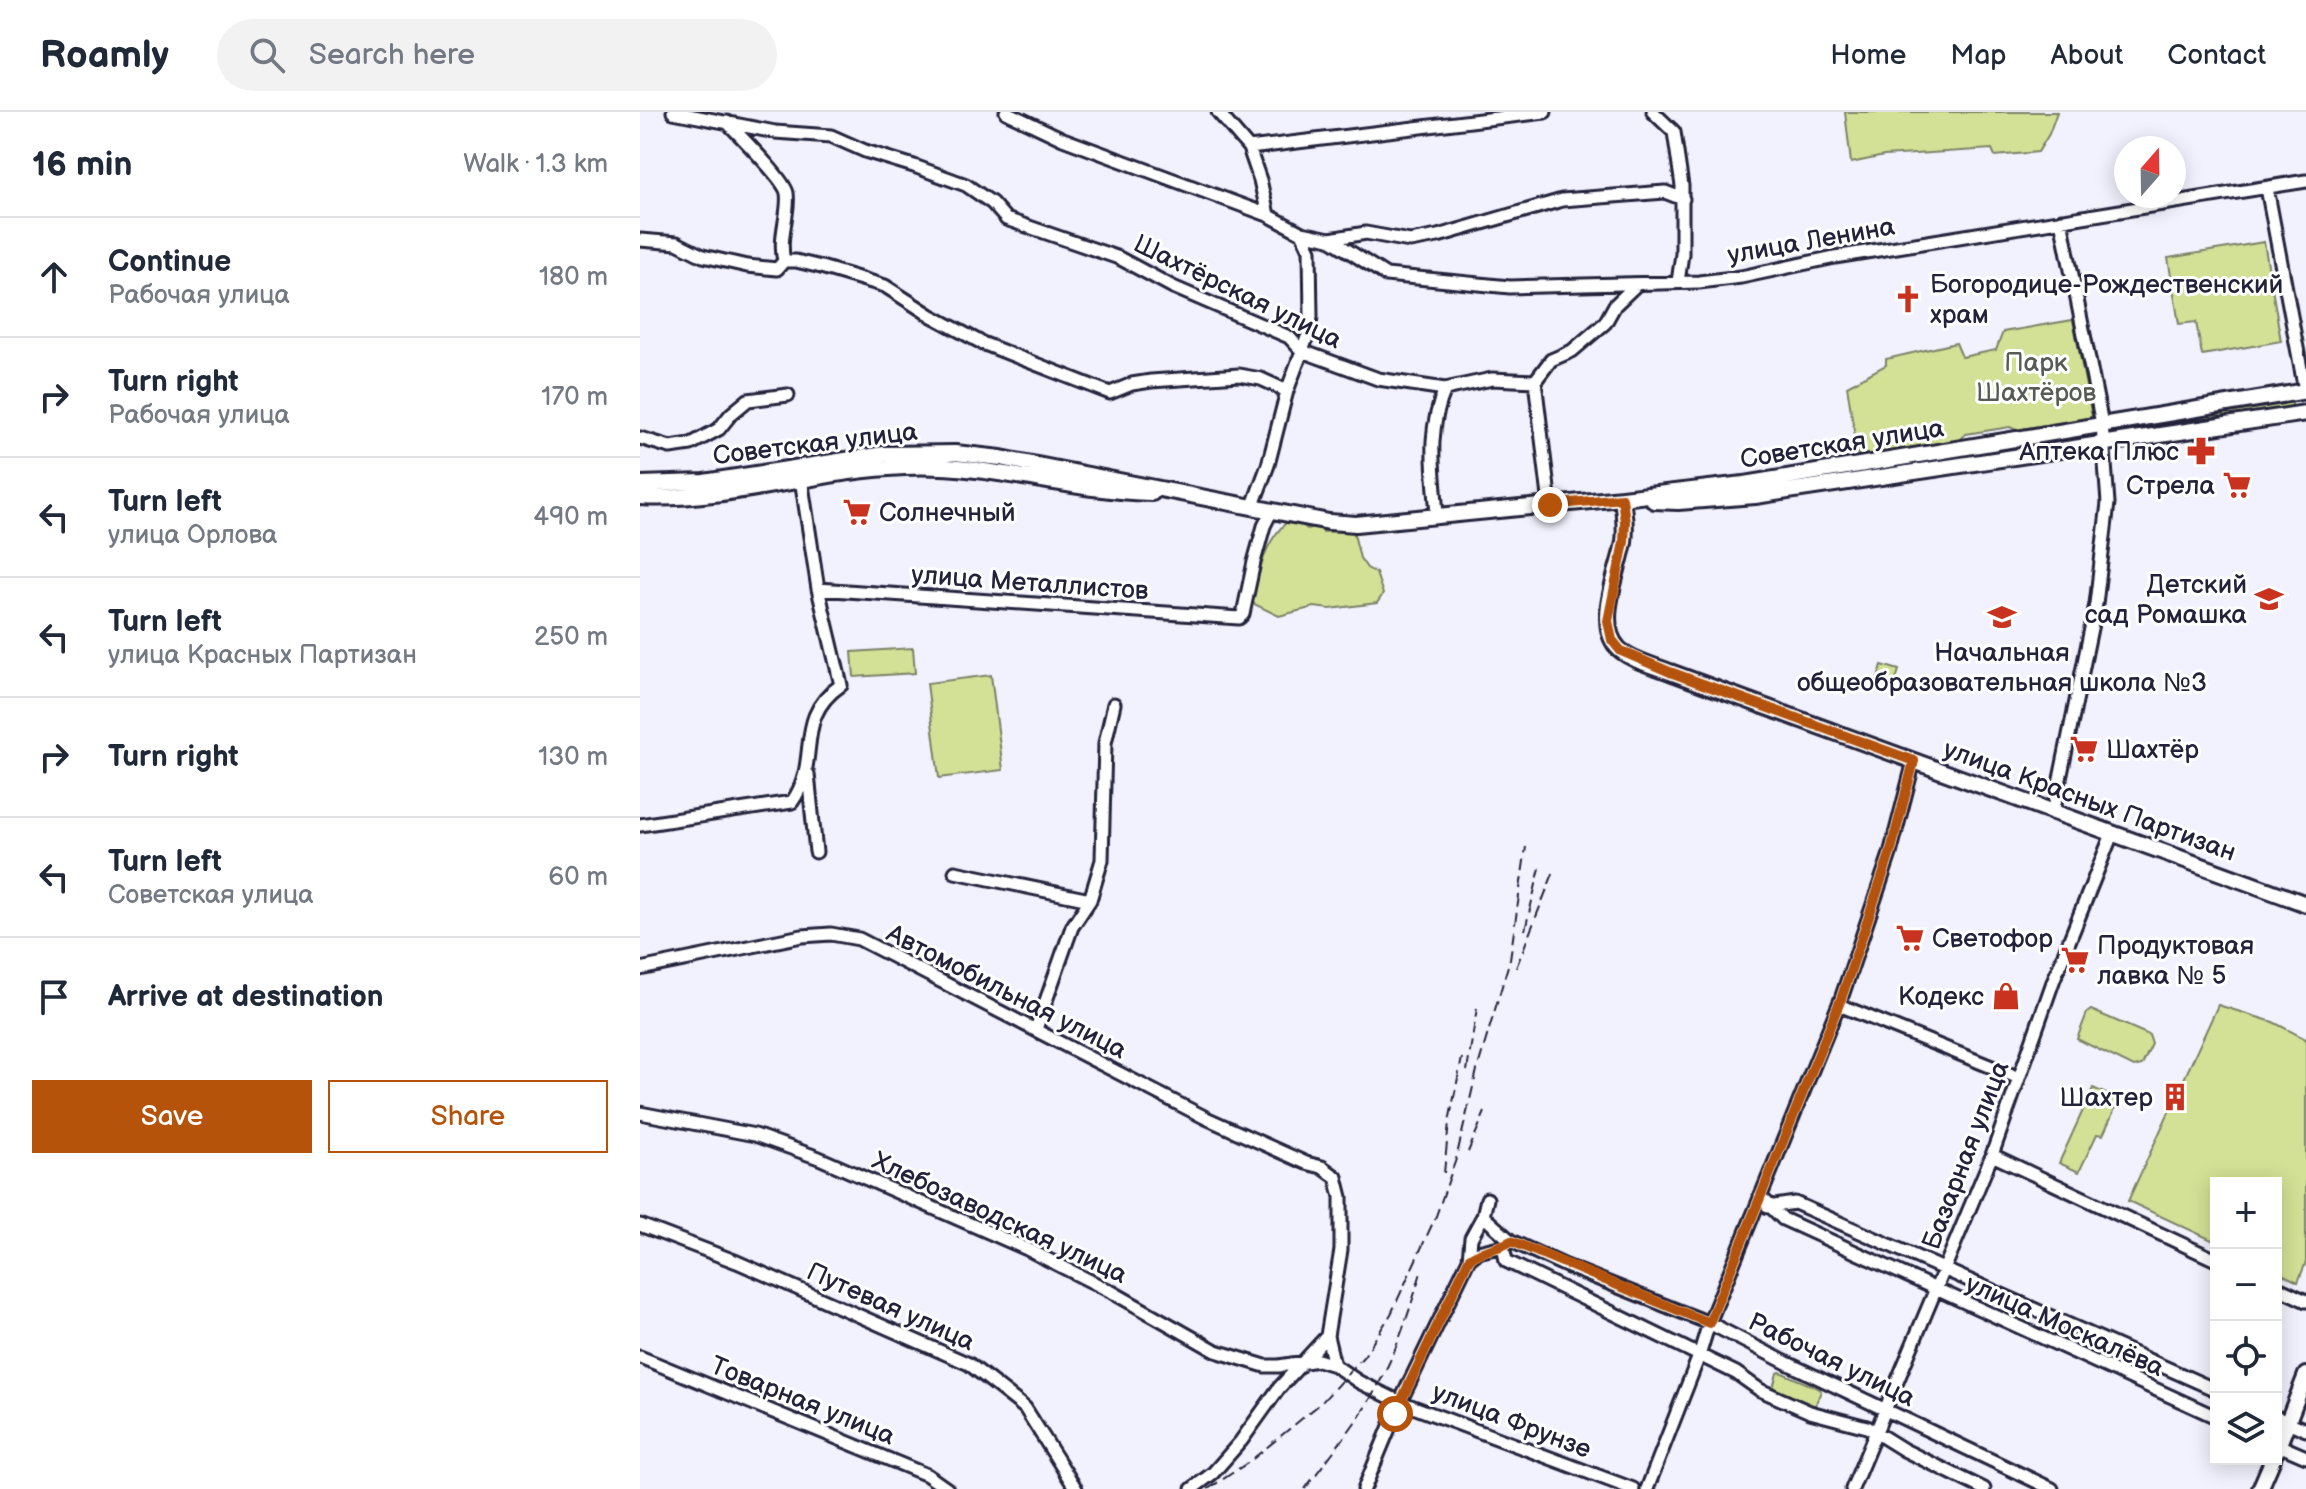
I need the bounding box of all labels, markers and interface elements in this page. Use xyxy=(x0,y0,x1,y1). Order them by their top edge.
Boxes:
search box xyxy=(217,19,777,91)
text: Roamly xyxy=(40,33,169,78)
icon: search xyxy=(245,33,289,77)
text: Search here xyxy=(309,37,475,73)
text: Home xyxy=(1830,39,1906,72)
text: Map xyxy=(1950,39,2007,72)
text: About xyxy=(2051,39,2123,72)
text: Contact xyxy=(2167,39,2266,72)
north arrow xyxy=(2114,136,2186,208)
text: 16 min xyxy=(32,144,132,185)
text: Walk · 1.3 km xyxy=(463,149,608,180)
street label: улица Ленина xyxy=(1725,212,1897,271)
street label: Шахтёрская улица xyxy=(1128,229,1346,356)
text: Continue xyxy=(108,244,231,280)
icon: ahead xyxy=(32,255,76,299)
text: 180 m xyxy=(539,262,608,293)
place label: Богородице-Рождественский храм xyxy=(1930,270,2283,331)
text: Рабочая улица xyxy=(108,280,290,311)
church icon: Богородице-Рождественский храм xyxy=(1893,284,1923,314)
park label: Парк Шахтёров xyxy=(1976,348,2096,409)
text: Turn right xyxy=(108,364,239,400)
icon: right xyxy=(32,375,76,419)
text: 170 m xyxy=(541,382,608,413)
text: Рабочая улица xyxy=(108,400,290,431)
street label: Советская улица xyxy=(1738,413,1946,476)
street label: Советская улица xyxy=(711,417,919,472)
pharmacy icon: Аптека Плюс xyxy=(2186,436,2216,466)
place label: Аптека Плюс xyxy=(2018,437,2179,468)
supermarket icon: Стрела xyxy=(2222,470,2252,500)
place label: Стрела xyxy=(2126,471,2215,502)
text: Turn left xyxy=(108,484,222,520)
route end xyxy=(1532,487,1568,523)
icon: left xyxy=(32,495,76,539)
supermarket icon: Солнечный xyxy=(842,497,872,527)
place label: Солнечный xyxy=(879,498,1016,529)
text: 490 m xyxy=(533,502,608,533)
text: улица Орлова xyxy=(108,520,277,551)
street label: улица Металлистов xyxy=(910,560,1150,607)
place label: Детский сад Ромашка xyxy=(2085,570,2247,631)
school or university icon: Детский сад Ромашка xyxy=(2254,584,2284,614)
school or university icon: Начальная общеобразовательная школа №3 xyxy=(1987,602,2017,632)
text: Turn left xyxy=(108,604,222,640)
icon: left xyxy=(32,615,76,659)
text: 250 m xyxy=(534,622,608,653)
place label: Начальная общеобразовательная школа №3 xyxy=(1797,638,2207,699)
text: улица Красных Партизан xyxy=(108,640,417,671)
street label: улица Красных Партизан xyxy=(1939,734,2240,869)
supermarket icon: Шахтёр xyxy=(2069,734,2099,764)
icon: right xyxy=(32,735,76,779)
place label: Шахтёр xyxy=(2106,735,2199,766)
text: Turn right xyxy=(108,739,239,775)
text: 130 m xyxy=(538,742,608,773)
text: Turn left xyxy=(108,844,222,880)
icon: left xyxy=(32,855,76,899)
text: 60 m xyxy=(548,862,608,893)
text: Советская улица xyxy=(108,880,314,911)
street label: Автомобильная улица xyxy=(880,918,1131,1066)
supermarket icon: Светофор xyxy=(1895,923,1925,953)
place label: Светофор xyxy=(1932,924,2053,955)
place label: Продуктовая лавка № 5 xyxy=(2097,931,2254,992)
supermarket icon: Продуктовая лавка № 5 xyxy=(2060,945,2090,975)
icon: arrive xyxy=(32,975,76,1019)
text: Arrive at destination xyxy=(108,979,384,1015)
shop icon: Кодекс xyxy=(1991,981,2021,1011)
place label: Кодекс xyxy=(1898,982,1984,1013)
street label: Базарная улица xyxy=(1916,1057,2017,1254)
button: Save xyxy=(32,1080,312,1153)
button: Share xyxy=(328,1080,608,1153)
building icon: Шахтер xyxy=(2160,1082,2190,1112)
place label: Шахтер xyxy=(2059,1083,2153,1114)
street label: Хлебозаводская улица xyxy=(867,1146,1132,1291)
map controls xyxy=(2210,1177,2282,1465)
button: + xyxy=(2210,1177,2282,1249)
button: − xyxy=(2210,1249,2282,1321)
street label: Путевая улица xyxy=(802,1257,979,1358)
street label: улица Москалёва xyxy=(1960,1269,2168,1384)
street label: Рабочая улица xyxy=(1743,1307,1920,1414)
button: locate xyxy=(2210,1321,2282,1393)
street label: Товарная улица xyxy=(706,1350,899,1452)
street label: улица Фрунзе xyxy=(1428,1377,1595,1466)
button: layers xyxy=(2210,1393,2282,1465)
route start xyxy=(1377,1396,1413,1432)

